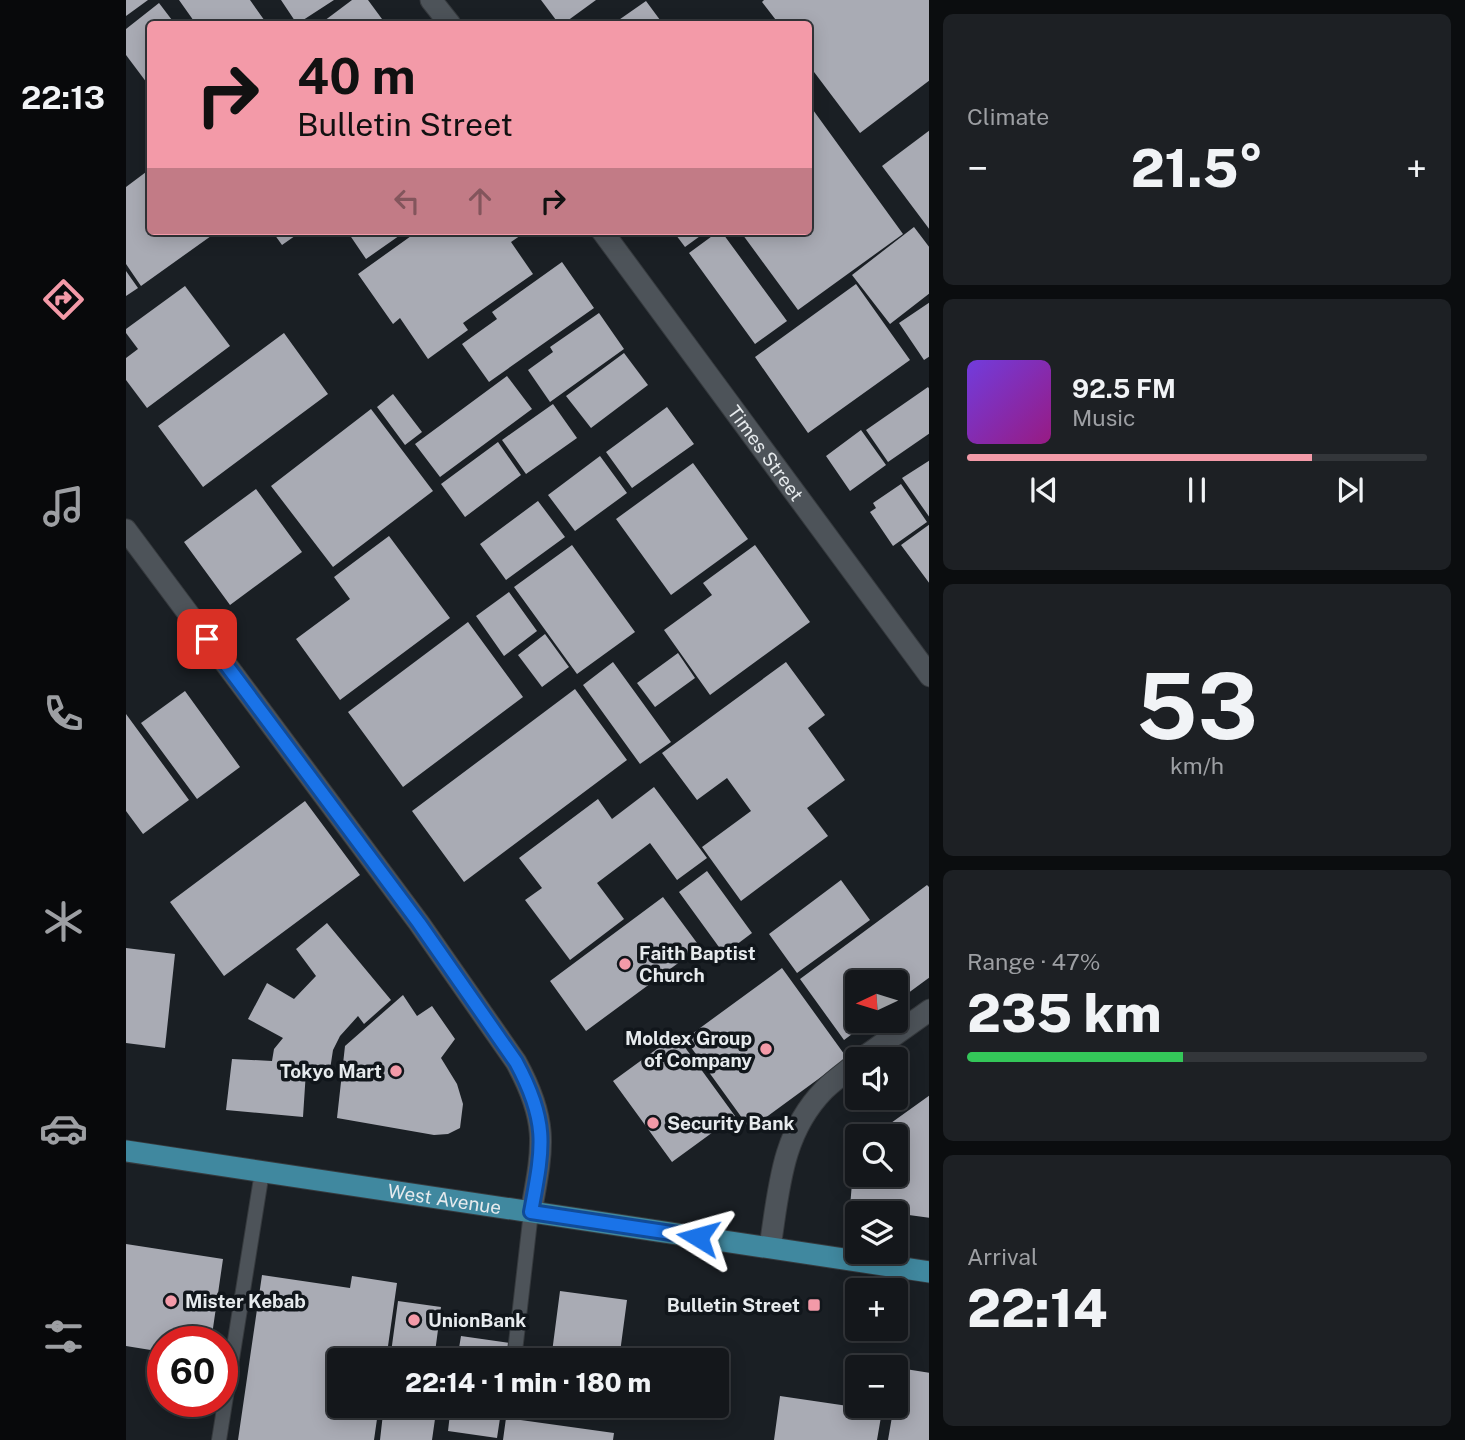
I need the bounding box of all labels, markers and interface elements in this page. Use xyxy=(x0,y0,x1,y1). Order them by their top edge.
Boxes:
text: 40 m xyxy=(297,47,416,105)
icon: right xyxy=(182,49,273,140)
text: 22:13 xyxy=(21,79,105,116)
text: Climate xyxy=(967,103,1049,130)
text: Bulletin Street xyxy=(297,106,513,143)
text: 21.5° xyxy=(1131,138,1263,199)
text: − xyxy=(967,146,988,191)
text: + xyxy=(1406,146,1427,191)
icon: left xyxy=(388,182,426,220)
icon: ahead xyxy=(461,182,499,220)
icon: right xyxy=(534,182,572,220)
icon: directions xyxy=(39,275,88,324)
text: 92.5 FM xyxy=(1072,373,1176,404)
street label: Times Street xyxy=(723,401,808,505)
text: Music xyxy=(1072,404,1136,431)
icon: previous xyxy=(1025,471,1063,509)
icon: pause xyxy=(1178,471,1216,509)
icon: next xyxy=(1331,471,1369,509)
icon: music xyxy=(39,482,88,531)
pin xyxy=(177,609,237,669)
icon: arrive xyxy=(188,620,226,658)
text: 53 xyxy=(1136,653,1258,759)
icon: phone xyxy=(39,689,88,738)
text: km/h xyxy=(1170,752,1224,779)
icon: climate xyxy=(39,897,88,946)
place label: Faith Baptist Church xyxy=(639,942,756,986)
text: Range · 47% xyxy=(967,948,1101,975)
marker: Faith Baptist Church xyxy=(617,956,633,972)
north arrow xyxy=(845,970,908,1032)
map controls xyxy=(845,970,908,1418)
text: 235 km xyxy=(967,983,1161,1044)
place label: Moldex Group of Company xyxy=(625,1027,752,1071)
marker: Moldex Group of Company xyxy=(758,1041,774,1057)
button: sound xyxy=(845,1047,908,1110)
place label: Tokyo Mart xyxy=(280,1060,382,1082)
marker: Tokyo Mart xyxy=(388,1063,404,1079)
icon: car xyxy=(39,1104,88,1153)
place label: Security Bank xyxy=(667,1112,794,1134)
marker: Security Bank xyxy=(645,1115,661,1131)
button: search xyxy=(845,1124,908,1187)
street label: West Avenue xyxy=(386,1180,503,1218)
position arrow xyxy=(661,1200,735,1274)
button: layers xyxy=(845,1201,908,1264)
text: Arrival xyxy=(967,1243,1038,1270)
button: + xyxy=(845,1278,908,1341)
text: 22:14 xyxy=(967,1278,1108,1339)
place label: Mister Kebab xyxy=(185,1290,306,1312)
marker: Mister Kebab xyxy=(163,1293,179,1309)
place label: Bulletin Street xyxy=(667,1294,800,1316)
marker: Bulletin Street xyxy=(806,1297,822,1313)
place label: UnionBank xyxy=(428,1309,526,1331)
icon: filters xyxy=(39,1312,88,1361)
marker: UnionBank xyxy=(406,1312,422,1328)
speed limit sign: 60 xyxy=(147,1326,238,1417)
button: − xyxy=(845,1355,908,1418)
text: 22:14 · 1 min · 180 m xyxy=(405,1367,651,1398)

